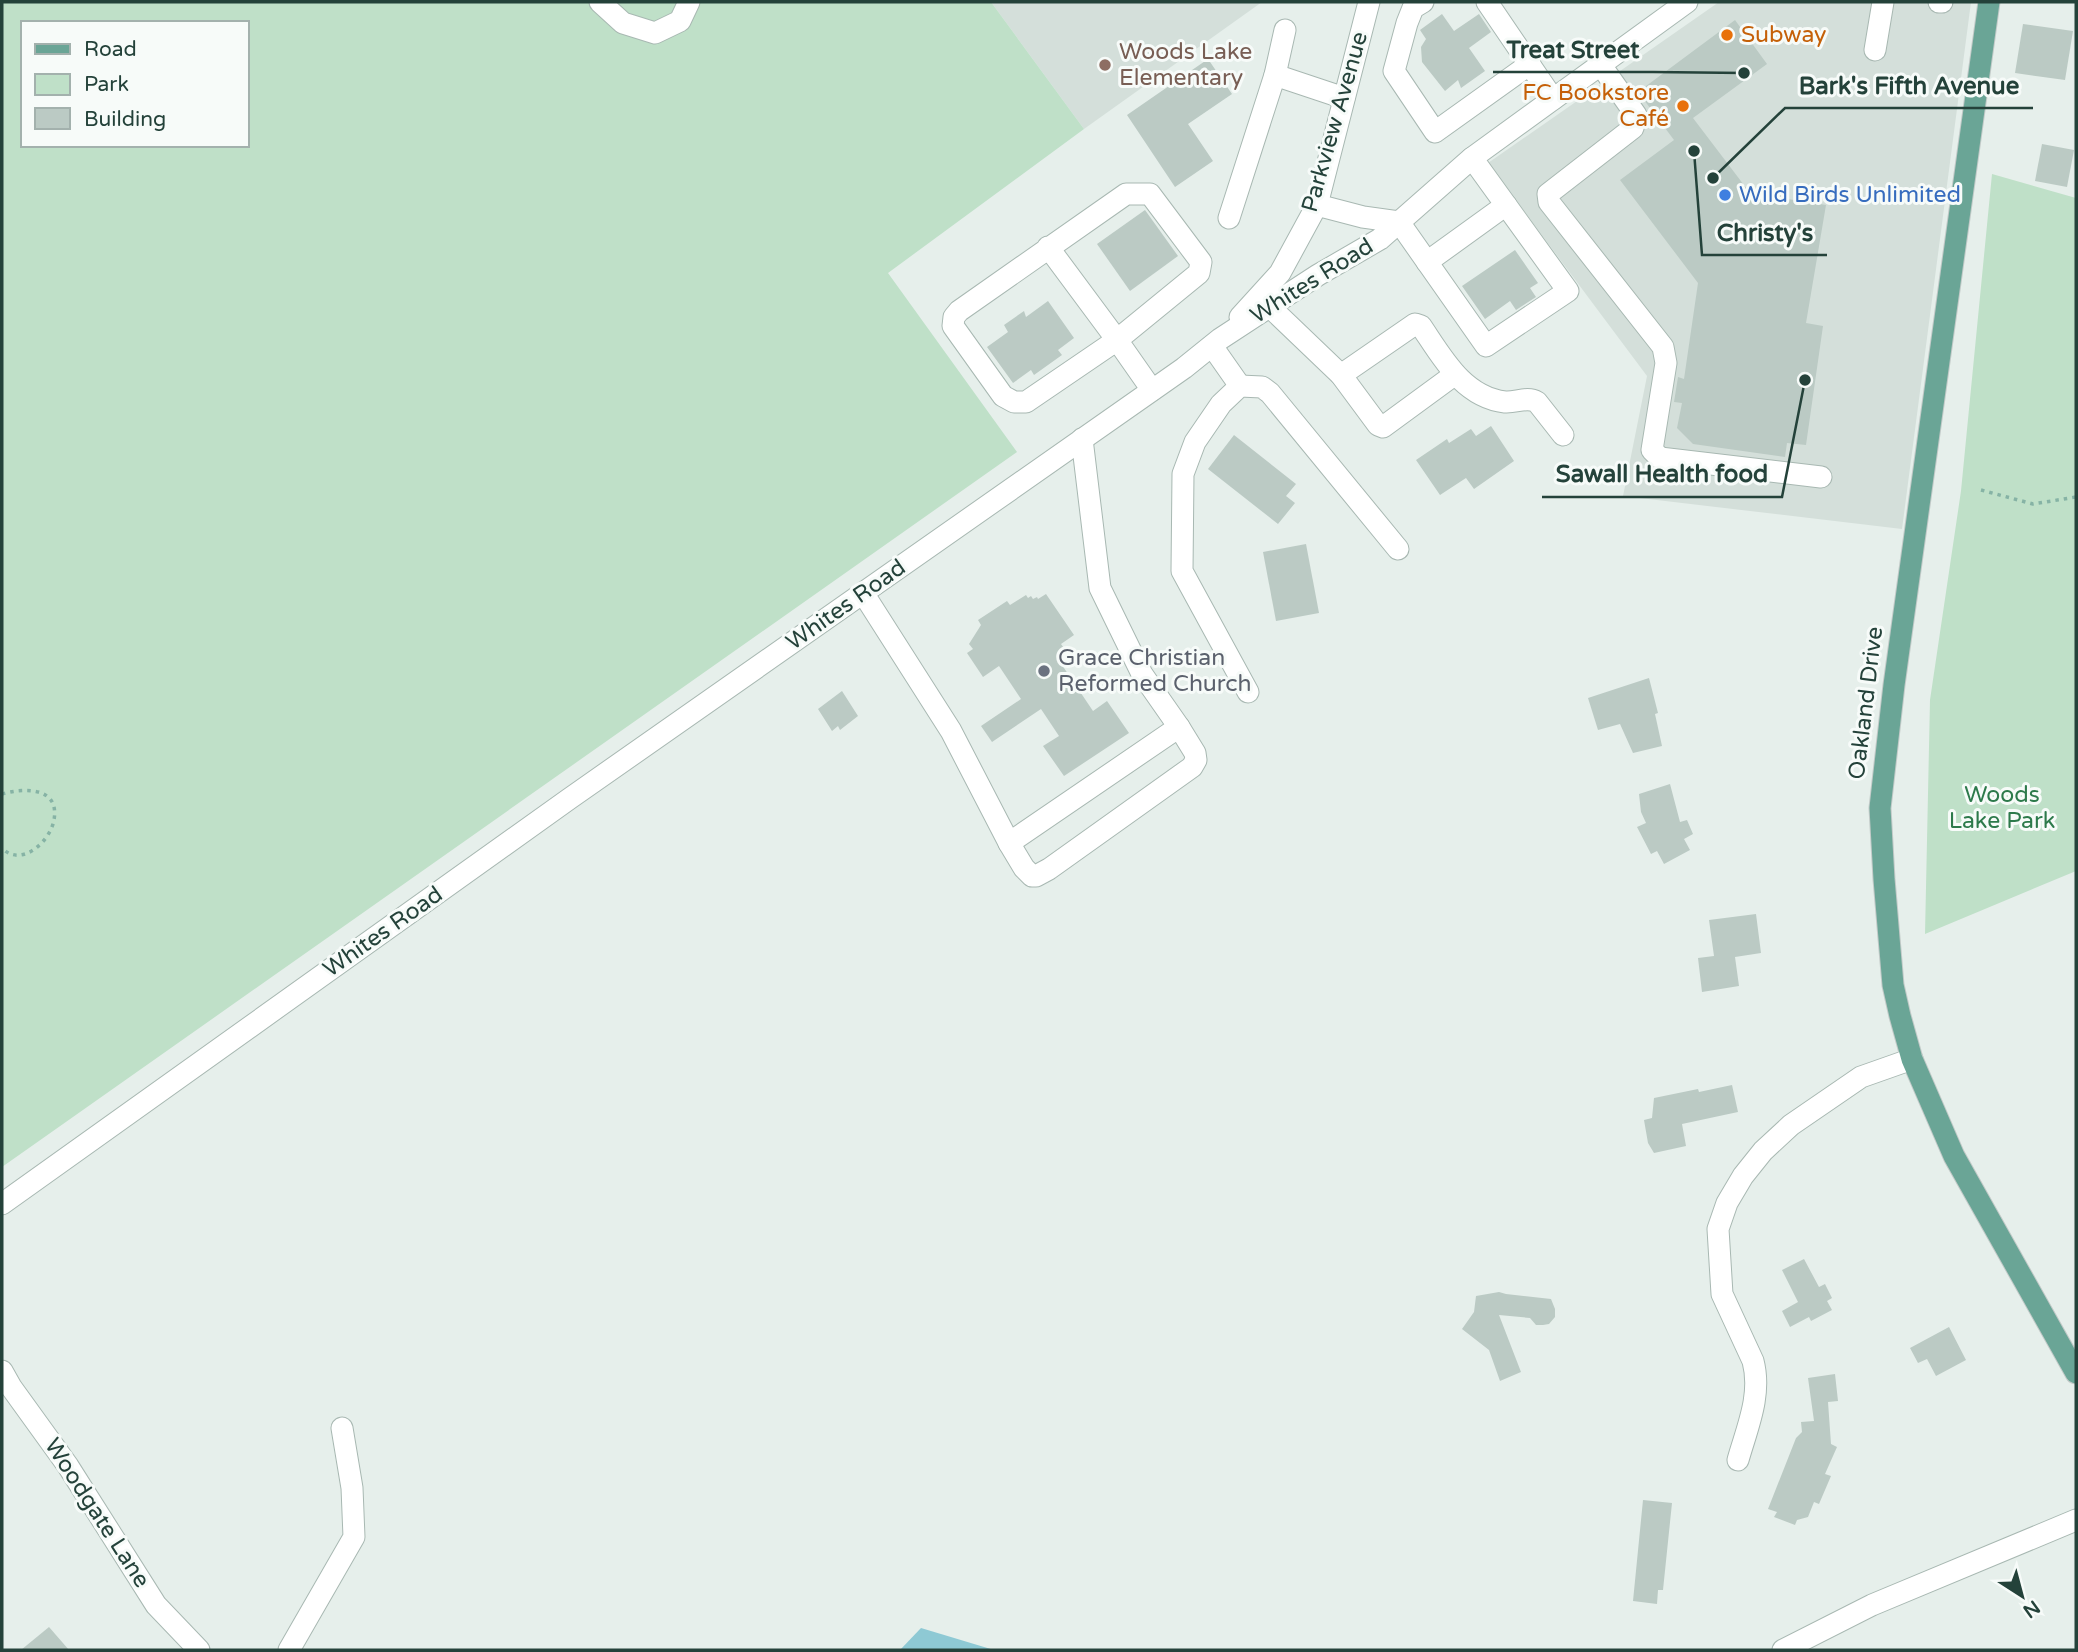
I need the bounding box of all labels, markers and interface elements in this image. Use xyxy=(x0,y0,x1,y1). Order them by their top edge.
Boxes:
legend xyxy=(21,21,248,147)
place label: Subway xyxy=(1741,21,1826,49)
callout: Treat Street xyxy=(1493,27,1653,72)
marker: Subway xyxy=(1719,27,1735,43)
street label: Parkview Avenue xyxy=(1296,29,1374,215)
text: Treat Street xyxy=(1506,36,1640,65)
text: Road xyxy=(84,37,137,62)
place label: Woods Lake Elementary xyxy=(1119,38,1252,92)
marker: Woods Lake Elementary xyxy=(1097,57,1113,73)
callout: Bark's Fifth Avenue xyxy=(1785,63,2033,108)
text: Park xyxy=(84,72,129,97)
text: Bark's Fifth Avenue xyxy=(1799,72,2020,101)
place label: FC Bookstore Café xyxy=(1522,79,1669,133)
marker: FC Bookstore Café xyxy=(1675,98,1691,114)
text: Building xyxy=(84,107,166,132)
place label: Wild Birds Unlimited xyxy=(1739,181,1961,209)
marker: Wild Birds Unlimited xyxy=(1717,187,1733,203)
callout: Christy's xyxy=(1702,210,1827,255)
text: Christy's xyxy=(1717,219,1813,248)
street label: Whites Road xyxy=(1245,232,1379,330)
callout: Sawall Health food xyxy=(1542,452,1782,497)
text: Sawall Health food xyxy=(1556,460,1768,489)
street label: Whites Road xyxy=(781,554,911,656)
street label: Oakland Drive xyxy=(1843,625,1889,781)
place label: Grace Christian Reformed Church xyxy=(1058,644,1252,698)
marker: Grace Christian Reformed Church xyxy=(1036,663,1052,679)
park label: Woods Lake Park xyxy=(1949,781,2055,835)
street label: Whites Road xyxy=(318,881,448,983)
street label: Woodgate Lane xyxy=(38,1433,156,1593)
north arrow xyxy=(1987,1561,2057,1631)
text: N xyxy=(2019,1596,2044,1622)

